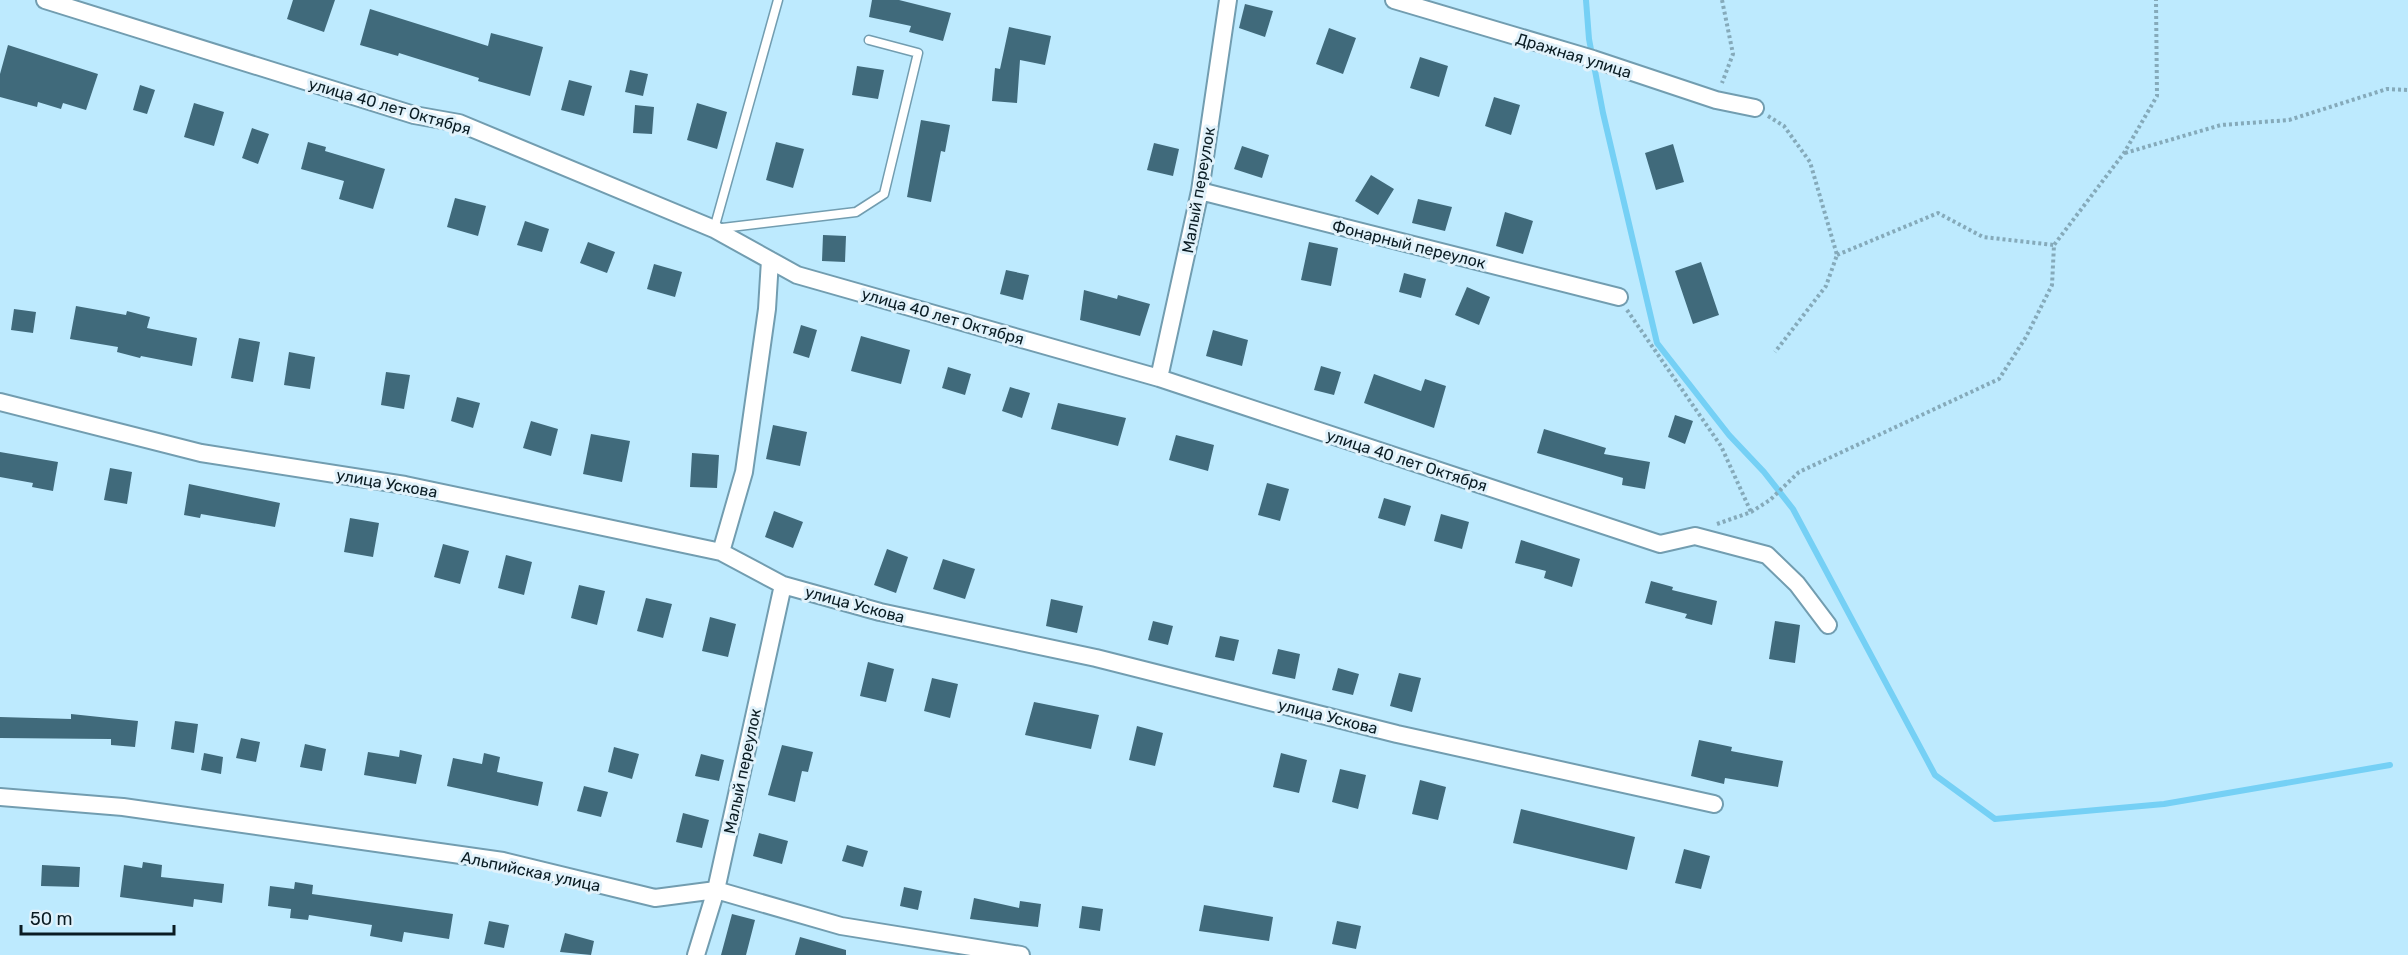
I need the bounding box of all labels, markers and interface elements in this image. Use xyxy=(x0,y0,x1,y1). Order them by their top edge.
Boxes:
street label: Дражная улица xyxy=(1514,29,1634,82)
street label: улица 40 лет Октября xyxy=(306,74,473,139)
street label: Малый переулок xyxy=(1178,125,1219,255)
street label: Фонарный переулок xyxy=(1330,216,1488,273)
street label: улица 40 лет Октября xyxy=(859,284,1026,349)
street label: улица 40 лет Октября xyxy=(1324,425,1490,495)
street label: улица Ускова xyxy=(335,465,439,502)
street label: улица Ускова xyxy=(803,582,907,627)
street label: улица Ускова xyxy=(1276,695,1380,738)
street label: Малый переулок xyxy=(720,706,765,836)
street label: Альпийская улица xyxy=(460,847,602,896)
scale bar xyxy=(21,898,174,936)
text: 50 m xyxy=(30,908,73,930)

